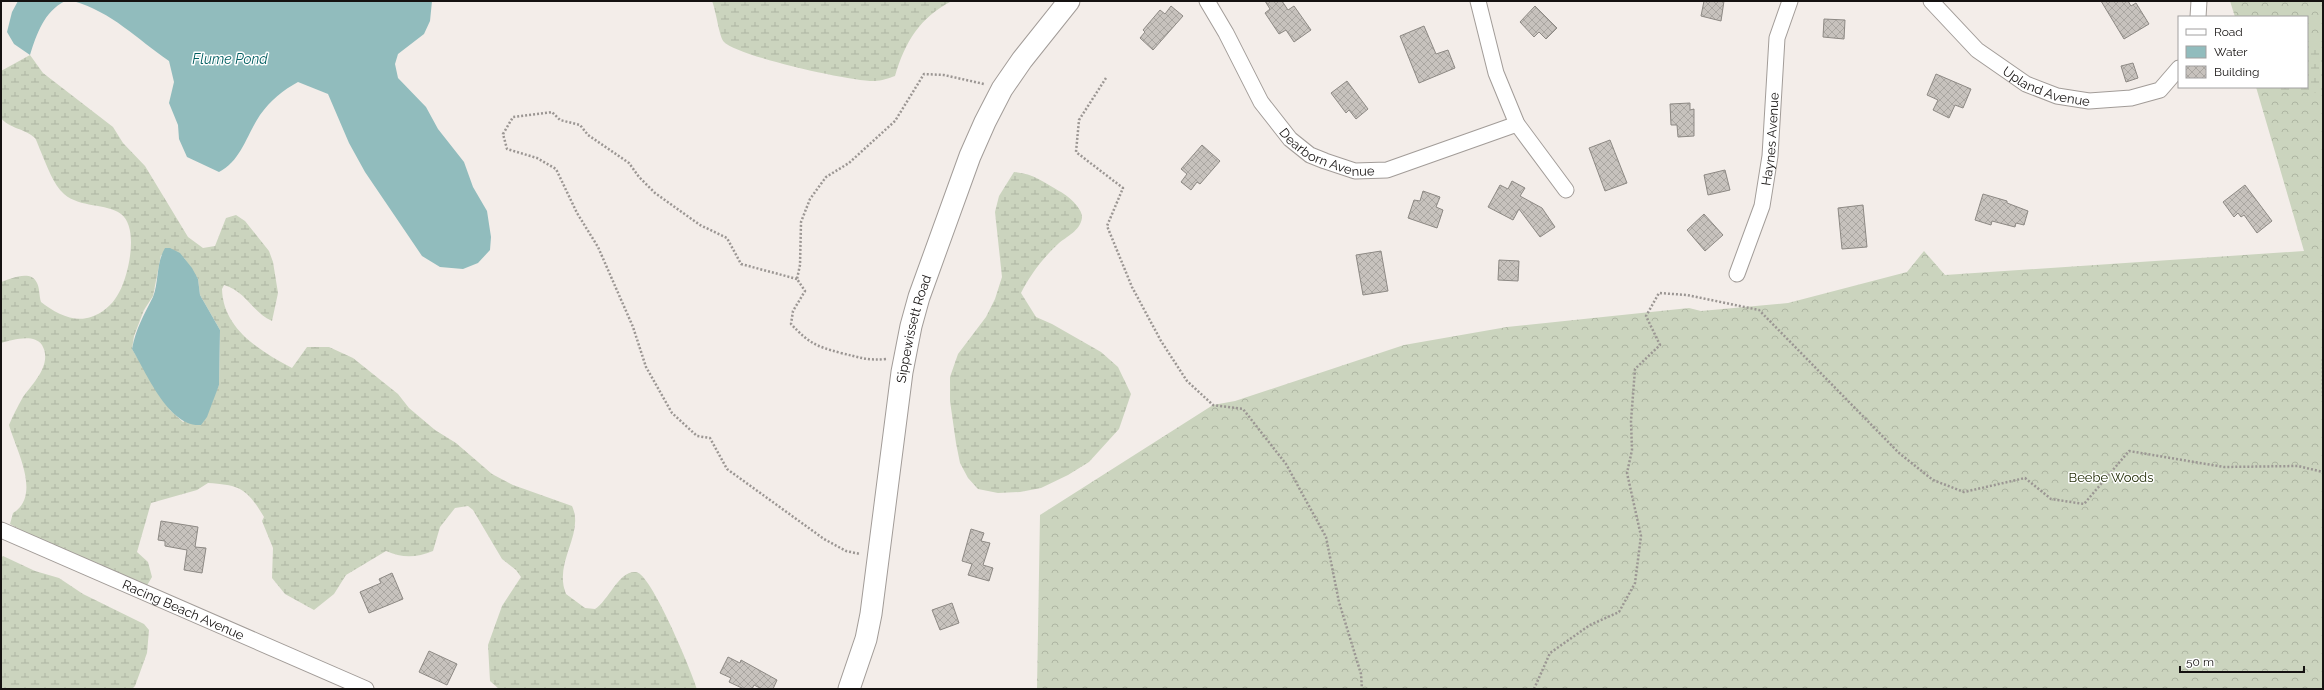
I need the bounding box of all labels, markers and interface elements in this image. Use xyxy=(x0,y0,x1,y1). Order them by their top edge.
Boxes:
legend xyxy=(2178,16,2308,88)
text: Road xyxy=(2214,25,2243,39)
text: Water xyxy=(2214,45,2248,59)
water label: Flume Pond xyxy=(192,51,268,67)
street label: Upland Avenue xyxy=(2000,63,2091,109)
text: Building xyxy=(2214,65,2260,79)
street label: Haynes Avenue xyxy=(1758,92,1782,187)
street label: Dearborn Avenue xyxy=(1276,125,1375,179)
street label: Sippewissett Road xyxy=(894,273,934,384)
park label: Beebe Woods xyxy=(2068,470,2154,485)
street label: Racing Beach Avenue xyxy=(120,577,247,643)
scale bar xyxy=(2180,648,2304,674)
text: 50 m xyxy=(2186,655,2214,669)

